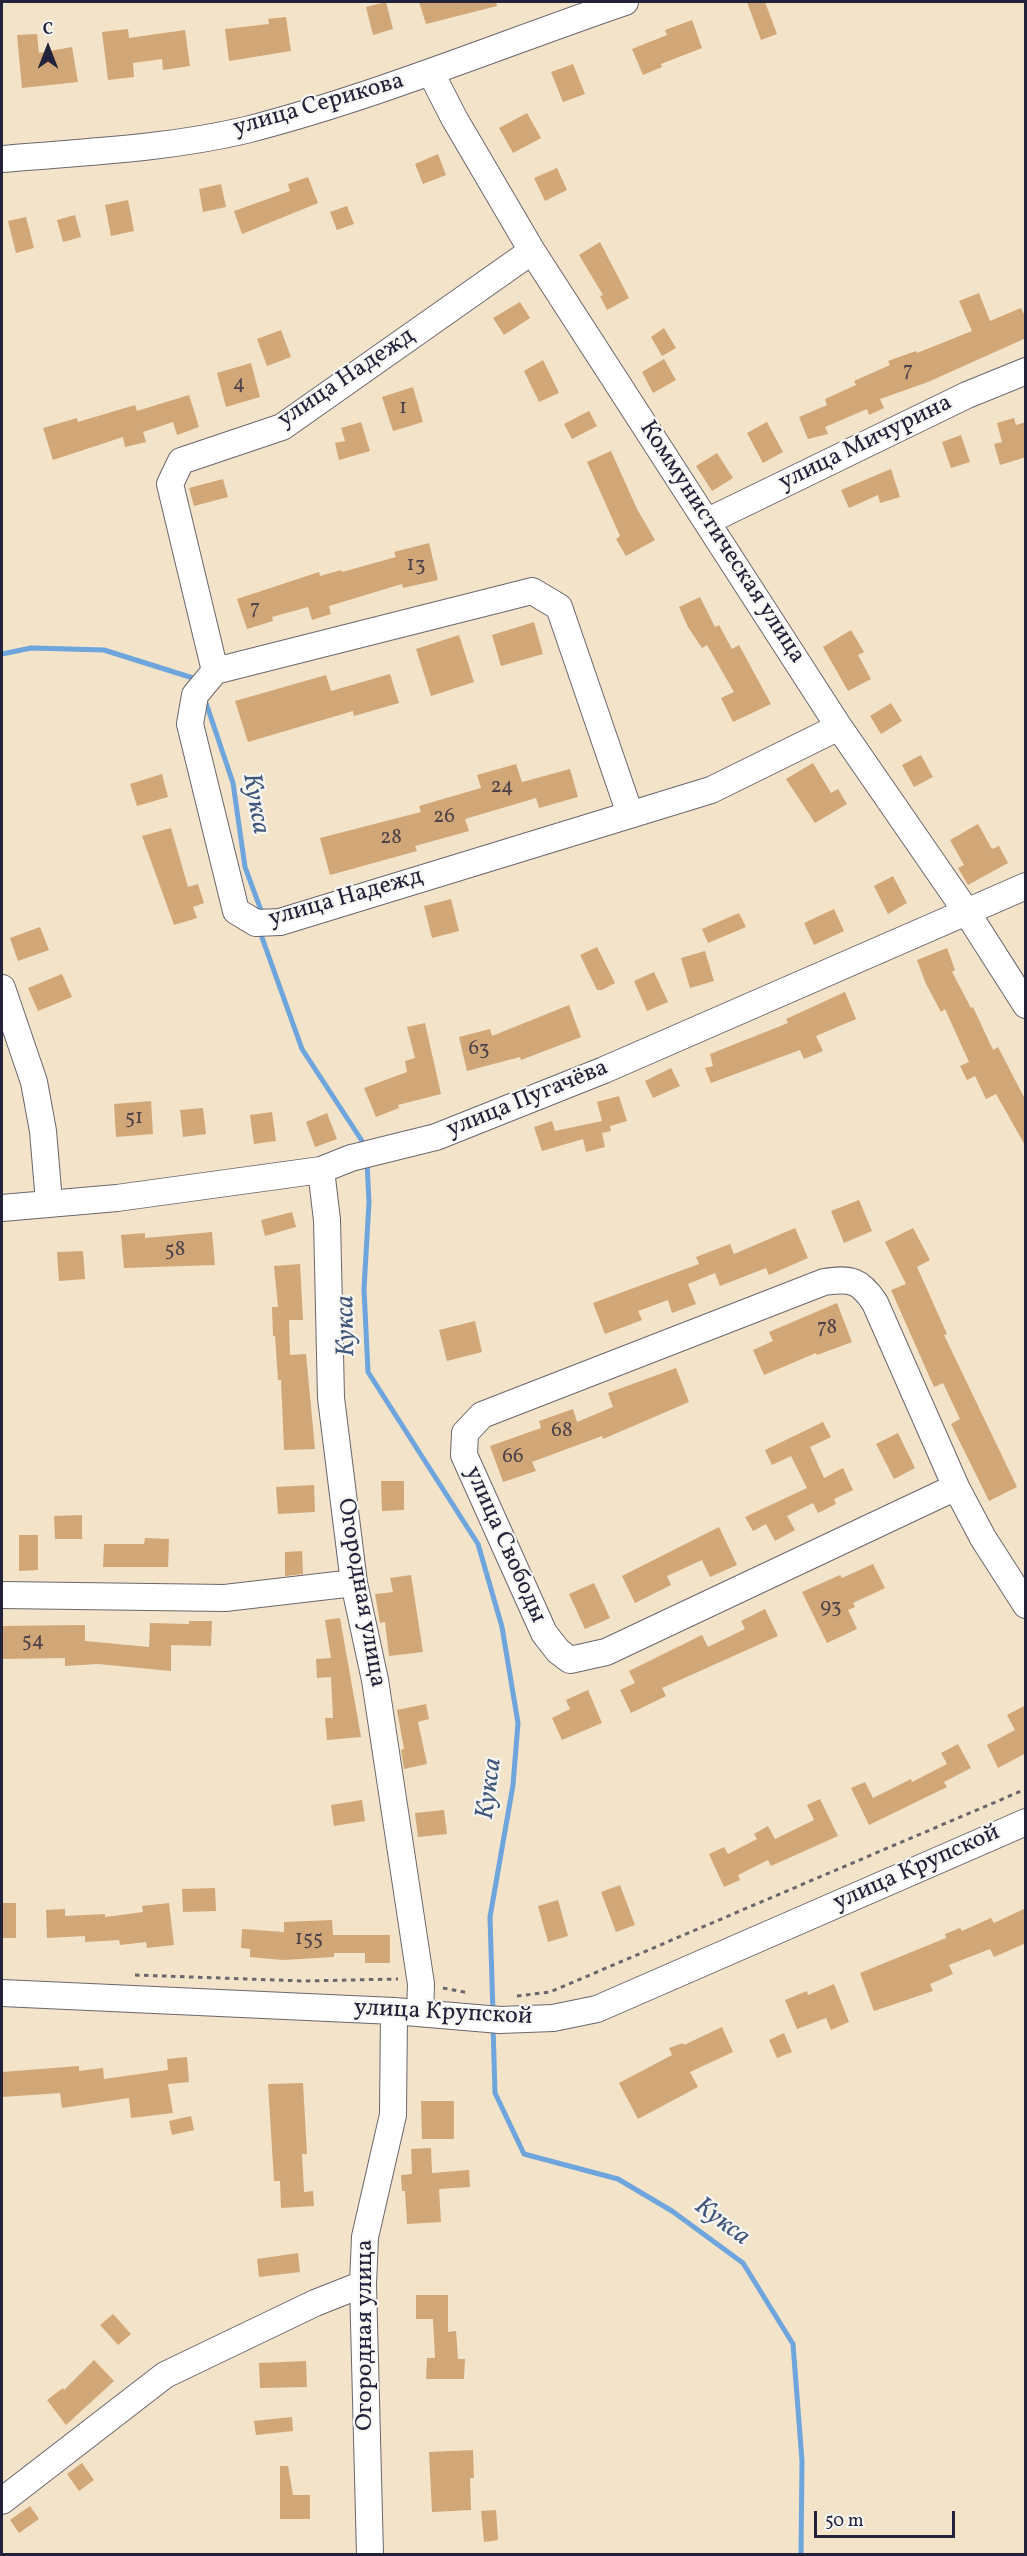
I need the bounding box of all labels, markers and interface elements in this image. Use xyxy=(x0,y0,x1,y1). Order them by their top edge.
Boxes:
north arrow xyxy=(18,18,78,78)
text: С xyxy=(43,19,53,41)
street label: улица Серикова xyxy=(230,68,408,144)
street label: улица Надежд xyxy=(273,323,421,435)
house number: 7 xyxy=(903,359,913,385)
house number: 4 xyxy=(233,372,245,398)
street label: улица Мичурина xyxy=(775,390,957,498)
house number: 1 xyxy=(399,396,407,422)
street label: Коммунистическая улица xyxy=(632,416,810,670)
house number: 13 xyxy=(407,553,425,579)
house number: 7 xyxy=(250,597,260,623)
water label: Кукса xyxy=(233,771,275,837)
house number: 24 xyxy=(490,775,514,801)
house number: 26 xyxy=(433,805,455,831)
house number: 28 xyxy=(380,826,402,852)
street label: улица Надежд xyxy=(265,863,427,935)
house number: 63 xyxy=(468,1037,490,1063)
street label: улица Пугачёва xyxy=(443,1055,613,1145)
house number: 51 xyxy=(125,1106,143,1132)
house number: 58 xyxy=(165,1238,185,1264)
water label: Кукса xyxy=(332,1295,364,1357)
house number: 78 xyxy=(817,1316,837,1342)
house number: 68 xyxy=(551,1419,573,1445)
house number: 66 xyxy=(502,1445,524,1471)
street label: улица Свободы xyxy=(457,1462,551,1628)
street label: Огородная улица xyxy=(329,1496,391,1690)
house number: 93 xyxy=(820,1595,842,1621)
house number: 54 xyxy=(22,1629,44,1655)
water label: Кукса xyxy=(471,1756,511,1822)
street label: улица Крупской xyxy=(829,1819,1005,1919)
house number: 155 xyxy=(295,1927,323,1953)
street label: улица Крупской xyxy=(353,1995,533,2033)
water label: Кукса xyxy=(687,2192,755,2254)
street label: Огородная улица xyxy=(353,2239,381,2431)
scale bar xyxy=(817,2499,958,2537)
text: 50 m xyxy=(825,2509,864,2534)

